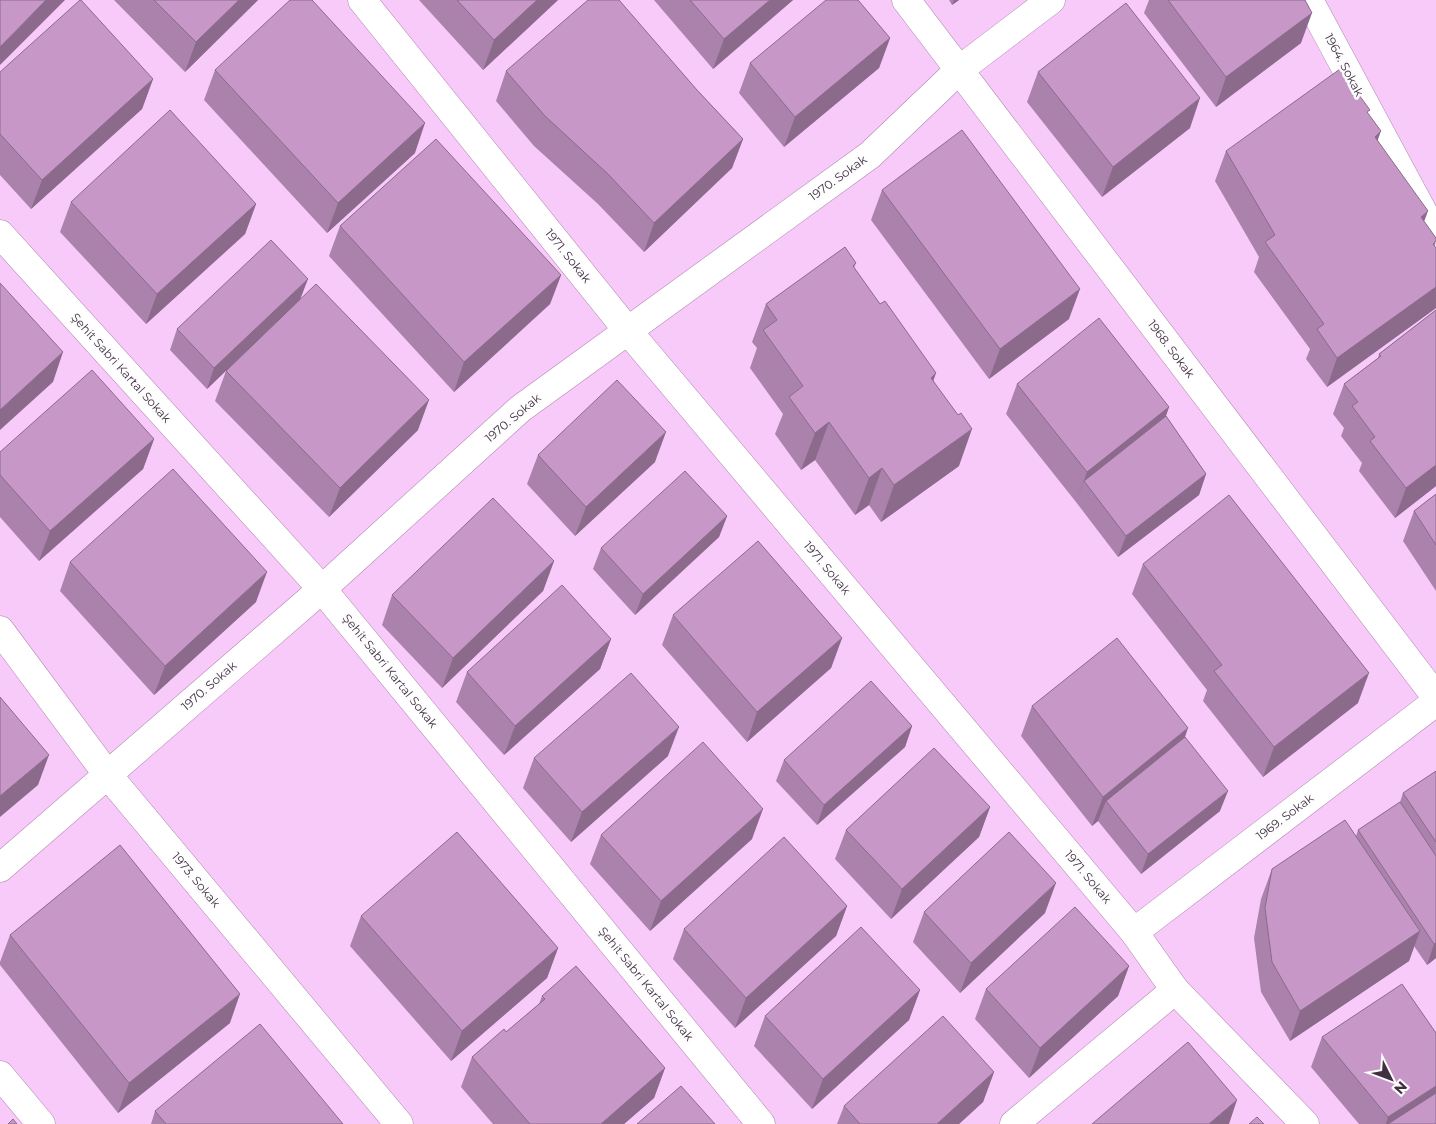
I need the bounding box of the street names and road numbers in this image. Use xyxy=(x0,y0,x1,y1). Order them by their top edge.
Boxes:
street label: 1964. Sokak xyxy=(1322,31,1368,99)
street label: 1970. Sokak xyxy=(806,151,870,204)
street label: 1971. Sokak xyxy=(542,226,595,286)
street label: Şehit Sabri Kartal Sokak xyxy=(68,310,175,426)
street label: 1968. Sokak xyxy=(1145,317,1199,381)
street label: 1970. Sokak xyxy=(482,389,544,445)
street label: 1971. Sokak xyxy=(801,538,855,598)
street label: Şehit Sabri Kartal Sokak xyxy=(340,611,442,731)
street label: 1970. Sokak xyxy=(178,657,240,714)
street label: 1969. Sokak xyxy=(1253,790,1317,843)
street label: 1971. Sokak xyxy=(1062,847,1116,907)
street label: 1973. Sokak xyxy=(169,849,224,911)
street label: Şehit Sabri Kartal Sokak xyxy=(596,924,698,1044)

